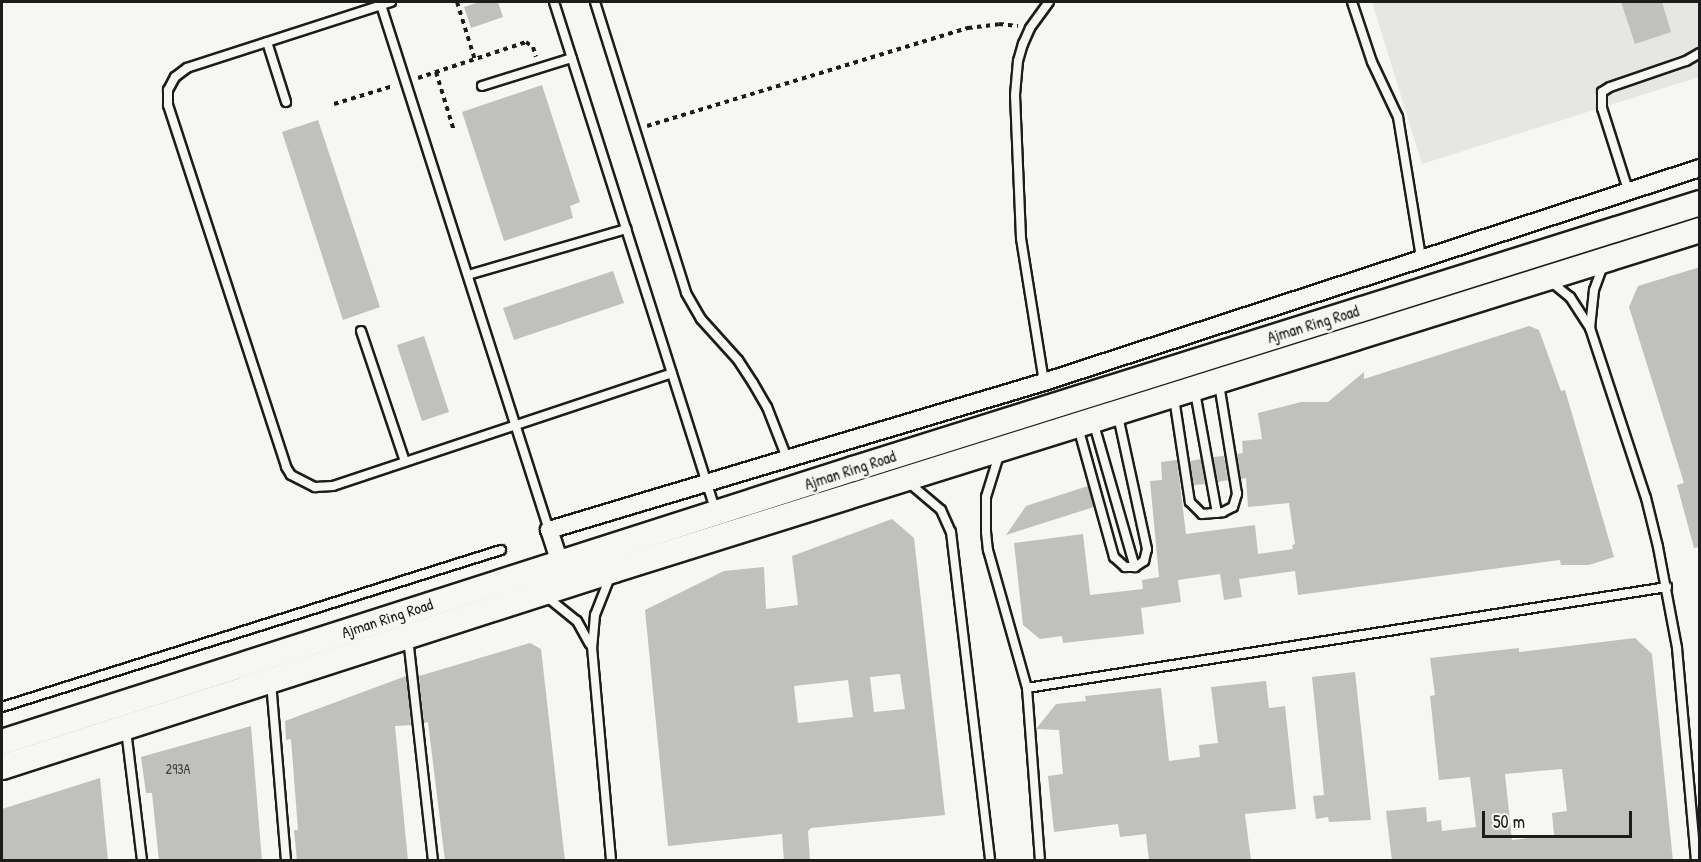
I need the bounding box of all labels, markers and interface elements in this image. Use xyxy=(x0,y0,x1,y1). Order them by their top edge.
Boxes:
street label: Ajman Ring Road xyxy=(1265,301,1361,347)
street label: Ajman Ring Road xyxy=(802,446,898,494)
street label: Ajman Ring Road xyxy=(339,594,435,642)
house number: 293A xyxy=(166,761,190,777)
scale bar xyxy=(1485,799,1635,837)
text: 50 m xyxy=(1493,809,1525,834)

